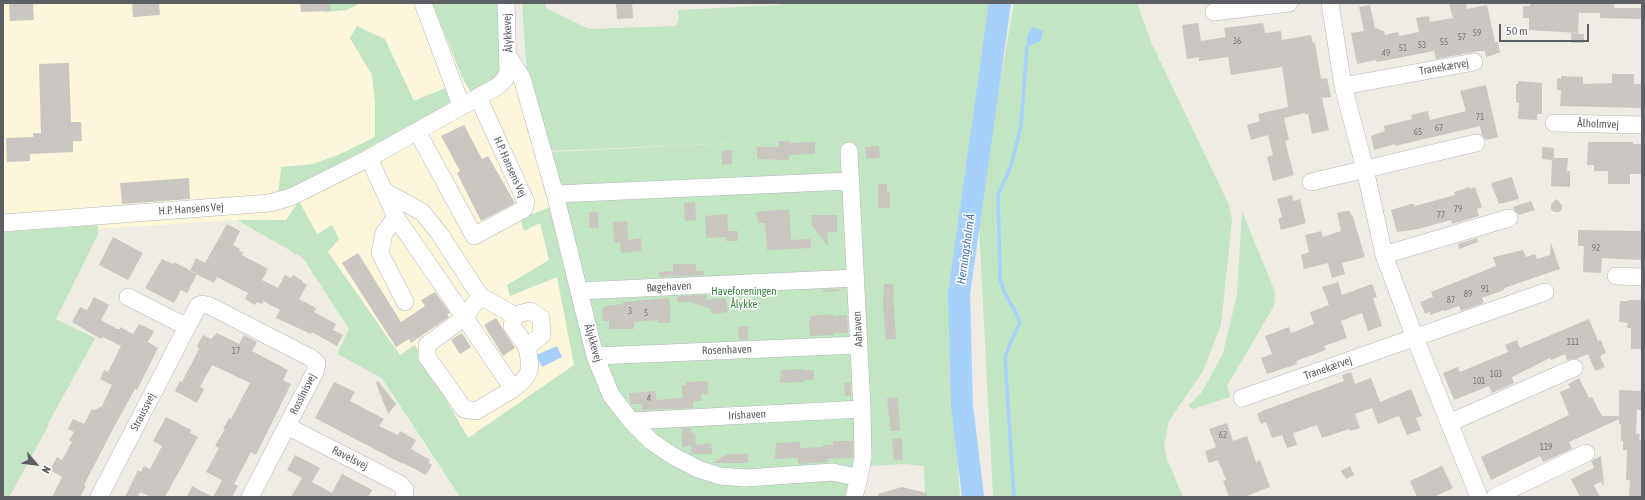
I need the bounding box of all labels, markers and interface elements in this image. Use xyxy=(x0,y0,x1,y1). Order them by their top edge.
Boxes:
street label: Ålykkevej xyxy=(500,13,516,53)
scale bar xyxy=(1501,16,1591,42)
text: 50 m xyxy=(1506,24,1528,38)
house number: 59 xyxy=(1473,28,1481,38)
house number: 57 xyxy=(1458,32,1466,42)
house number: 36 xyxy=(1233,36,1241,46)
house number: 55 xyxy=(1440,37,1448,47)
house number: 53 xyxy=(1418,40,1426,50)
house number: 51 xyxy=(1399,43,1407,53)
house number: 49 xyxy=(1382,48,1390,58)
street label: Tranekærvej xyxy=(1418,56,1470,78)
house number: 71 xyxy=(1476,112,1484,122)
street label: Ålholmvej xyxy=(1577,117,1619,131)
house number: 67 xyxy=(1435,123,1443,133)
house number: 65 xyxy=(1414,127,1422,137)
street label: H.P. Hansens Vej xyxy=(491,135,529,199)
street label: H.P. Hansens Vej xyxy=(158,200,224,218)
house number: 79 xyxy=(1454,204,1462,214)
house number: 77 xyxy=(1437,210,1445,220)
water label: Herningsholm Å xyxy=(954,213,978,285)
house number: 92 xyxy=(1592,243,1600,253)
street label: Bøgehaven xyxy=(646,279,692,295)
house number: 91 xyxy=(1481,284,1489,294)
park label: Haveforeningen Ålykke xyxy=(711,285,777,311)
house number: 89 xyxy=(1464,289,1472,299)
house number: 87 xyxy=(1447,295,1455,305)
house number: 3 xyxy=(628,306,632,316)
house number: 5 xyxy=(644,308,648,318)
street label: Aahaven xyxy=(850,311,866,347)
street label: Ålykkevej xyxy=(581,322,605,364)
house number: 111 xyxy=(1567,337,1579,347)
street label: Rosenhaven xyxy=(702,343,752,357)
house number: 17 xyxy=(232,346,240,356)
street label: Tranekærvej xyxy=(1302,354,1354,382)
house number: 103 xyxy=(1490,369,1502,379)
street label: Rossinisvej xyxy=(287,371,319,417)
house number: 101 xyxy=(1473,376,1485,386)
street label: Straussvej xyxy=(128,391,158,433)
house number: 4 xyxy=(647,393,651,403)
street label: Irishaven xyxy=(728,407,766,423)
house number: 62 xyxy=(1219,430,1227,440)
house number: 119 xyxy=(1540,442,1552,452)
street label: Ravelsvej xyxy=(330,443,370,473)
north arrow xyxy=(16,444,56,484)
text: N xyxy=(40,464,53,475)

